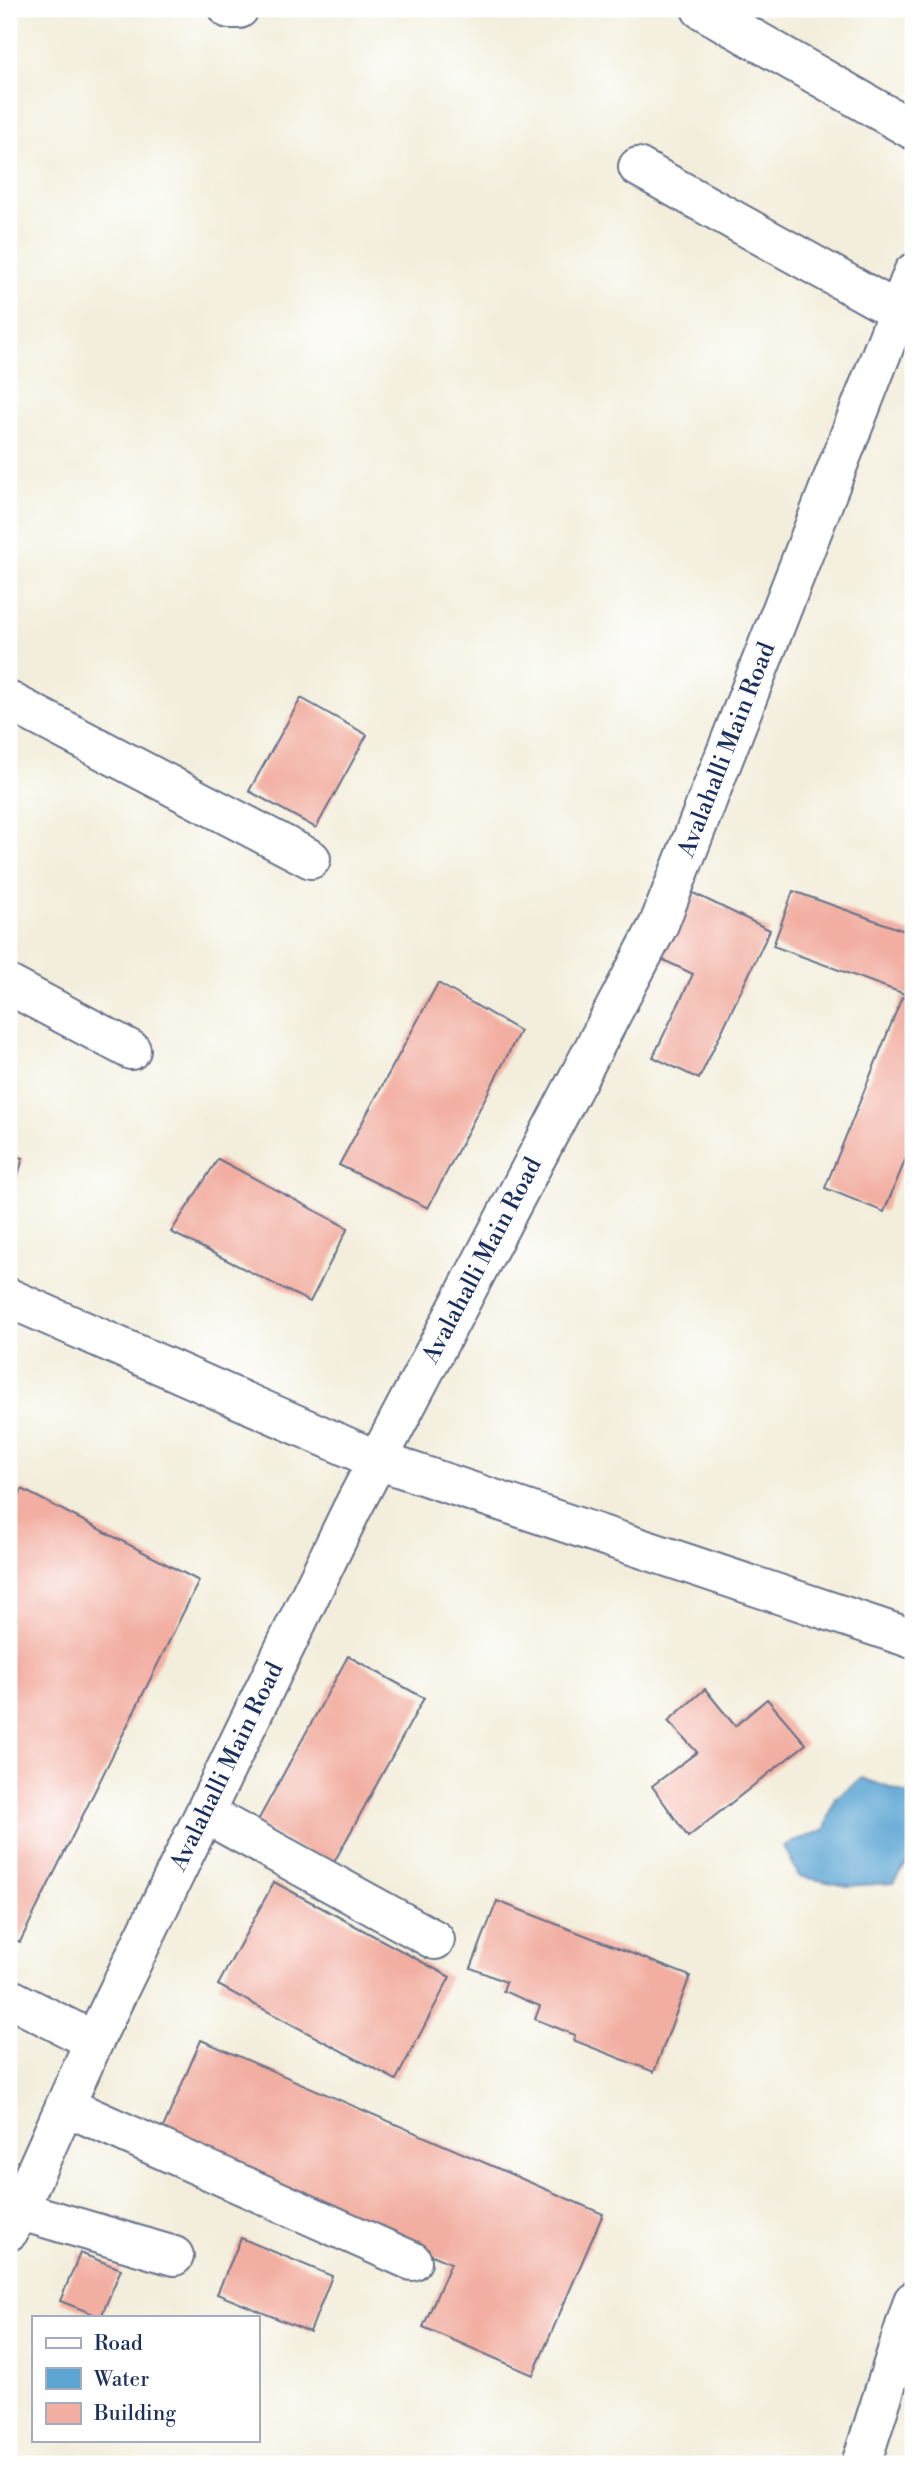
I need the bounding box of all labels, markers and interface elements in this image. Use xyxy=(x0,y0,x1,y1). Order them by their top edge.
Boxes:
street label: Avalahalli Main Road xyxy=(671,638,783,863)
street label: Avalahalli Main Road xyxy=(416,1152,549,1370)
street label: Avalahalli Main Road xyxy=(163,1657,291,1877)
legend xyxy=(32,2316,259,2442)
text: Road xyxy=(94,2331,143,2357)
text: Water xyxy=(93,2367,149,2393)
text: Building xyxy=(93,2401,176,2427)

